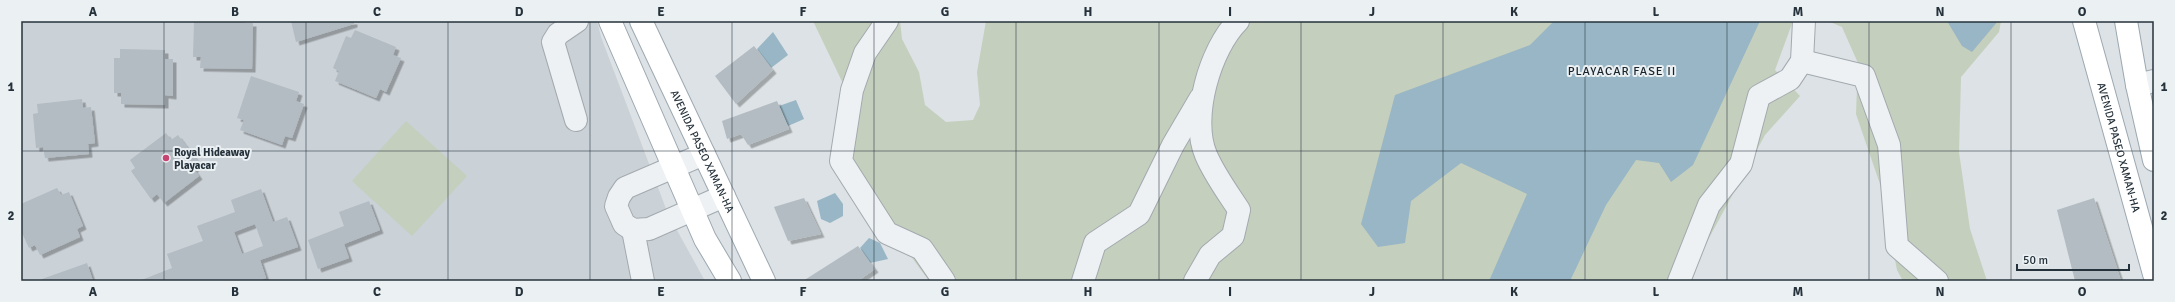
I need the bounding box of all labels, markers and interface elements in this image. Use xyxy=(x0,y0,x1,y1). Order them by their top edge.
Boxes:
text: A xyxy=(89,4,98,20)
text: B xyxy=(231,4,239,20)
text: C xyxy=(373,4,381,20)
text: D xyxy=(515,4,524,20)
text: E xyxy=(657,4,665,20)
text: F xyxy=(800,4,807,20)
text: G xyxy=(941,4,949,20)
text: H xyxy=(1084,4,1092,20)
text: I xyxy=(1228,4,1232,20)
text: J xyxy=(1369,4,1375,20)
text: K xyxy=(1510,4,1518,20)
text: L xyxy=(1653,4,1660,20)
text: M xyxy=(1793,4,1804,20)
text: N xyxy=(1935,4,1945,20)
text: O xyxy=(2078,4,2087,20)
district label: PLAYACAR FASE II xyxy=(1568,64,1676,79)
text: 1 xyxy=(7,79,15,95)
text: 1 xyxy=(2160,79,2168,95)
street label: AVENIDA PASEO XAMAN-HA xyxy=(2094,81,2143,214)
street label: AVENIDA PASEO XAMAN-HA xyxy=(668,88,737,215)
place label: Royal Hideaway Playacar xyxy=(174,146,251,172)
marker: Royal Hideaway Playacar xyxy=(161,153,171,163)
text: 2 xyxy=(7,208,15,224)
text: 2 xyxy=(2160,208,2168,224)
scale bar xyxy=(2017,246,2129,272)
text: 50 m xyxy=(2023,253,2048,268)
text: A xyxy=(89,284,98,300)
text: B xyxy=(231,284,239,300)
text: C xyxy=(373,284,381,300)
text: D xyxy=(515,284,524,300)
text: E xyxy=(657,284,665,300)
text: F xyxy=(800,284,807,300)
text: G xyxy=(941,284,949,300)
text: H xyxy=(1084,284,1092,300)
text: I xyxy=(1228,284,1232,300)
text: J xyxy=(1369,284,1375,300)
text: K xyxy=(1510,284,1518,300)
text: L xyxy=(1653,284,1660,300)
text: M xyxy=(1793,284,1804,300)
text: N xyxy=(1935,284,1945,300)
text: O xyxy=(2078,284,2087,300)

